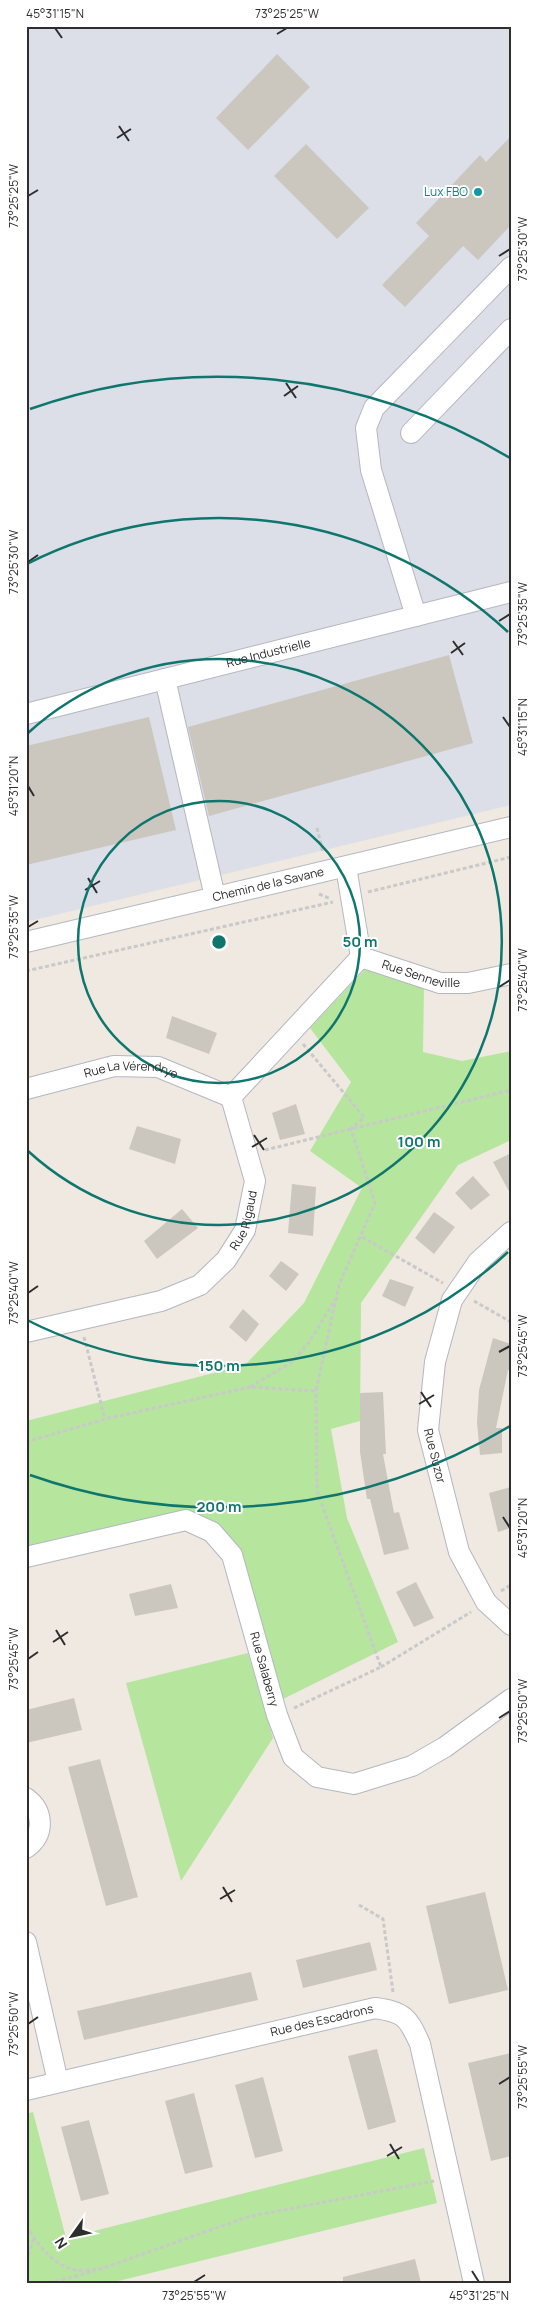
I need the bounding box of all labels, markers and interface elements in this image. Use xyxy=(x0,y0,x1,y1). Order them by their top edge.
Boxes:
text: 45°31'15"N xyxy=(26,5,84,22)
text: 73°25'25"W xyxy=(255,5,320,22)
text: 73°25'25"W xyxy=(5,163,22,228)
place label: Lux FBO xyxy=(424,183,468,200)
marker: Lux FBO xyxy=(472,186,484,198)
text: 73°25'30"W xyxy=(514,216,531,281)
text: 73°25'30"W xyxy=(5,529,22,594)
text: 73°25'35"W xyxy=(514,581,531,646)
street label: Rue Industrielle xyxy=(224,634,312,671)
text: 45°31'15"N xyxy=(514,698,531,756)
text: 45°31'20"N xyxy=(5,756,22,816)
street label: Chemin de la Savane xyxy=(211,863,326,905)
text: 73°25'35"W xyxy=(5,894,22,959)
text: 50 m xyxy=(342,931,378,952)
centre of rings xyxy=(210,933,228,951)
text: 73°25'40"W xyxy=(514,948,531,1012)
street label: Rue Senneville xyxy=(380,955,460,991)
street label: Rue La Vérendrye xyxy=(82,1057,181,1082)
text: 100 m xyxy=(398,1131,440,1152)
street label: Rue Rigaud xyxy=(225,1189,261,1253)
text: 73°25'40"W xyxy=(5,1261,22,1325)
text: 73°25'45"W xyxy=(514,1314,531,1377)
text: 150 m xyxy=(198,1355,240,1376)
street label: Rue Suzor xyxy=(420,1427,450,1486)
text: 200 m xyxy=(196,1496,242,1517)
text: 45°31'20"N xyxy=(514,1498,531,1558)
text: 73°25'45"W xyxy=(5,1627,22,1690)
street label: Rue Salaberry xyxy=(246,1630,283,1709)
text: 73°25'50"W xyxy=(514,1678,531,1743)
text: 73°25'50"W xyxy=(5,1991,22,2056)
street label: Rue des Escadrons xyxy=(269,2000,375,2040)
text: 73°25'55"W xyxy=(514,2044,531,2109)
north arrow xyxy=(48,2212,98,2262)
text: N xyxy=(50,2234,71,2253)
text: 73°25'55"W xyxy=(162,2287,227,2304)
text: 45°31'25"N xyxy=(449,2287,509,2304)

